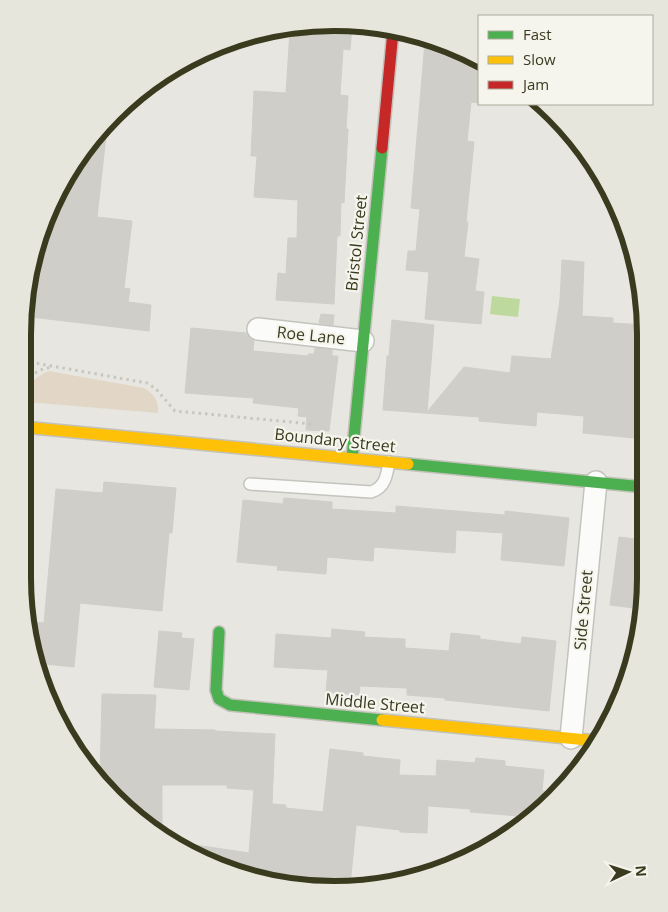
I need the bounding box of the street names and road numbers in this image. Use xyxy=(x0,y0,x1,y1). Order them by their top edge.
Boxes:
street label: Bristol Street xyxy=(340,193,372,292)
street label: Roe Lane xyxy=(276,320,346,350)
street label: Boundary Street xyxy=(273,423,397,457)
street label: Side Street xyxy=(569,569,597,651)
street label: Middle Street xyxy=(324,688,426,718)

